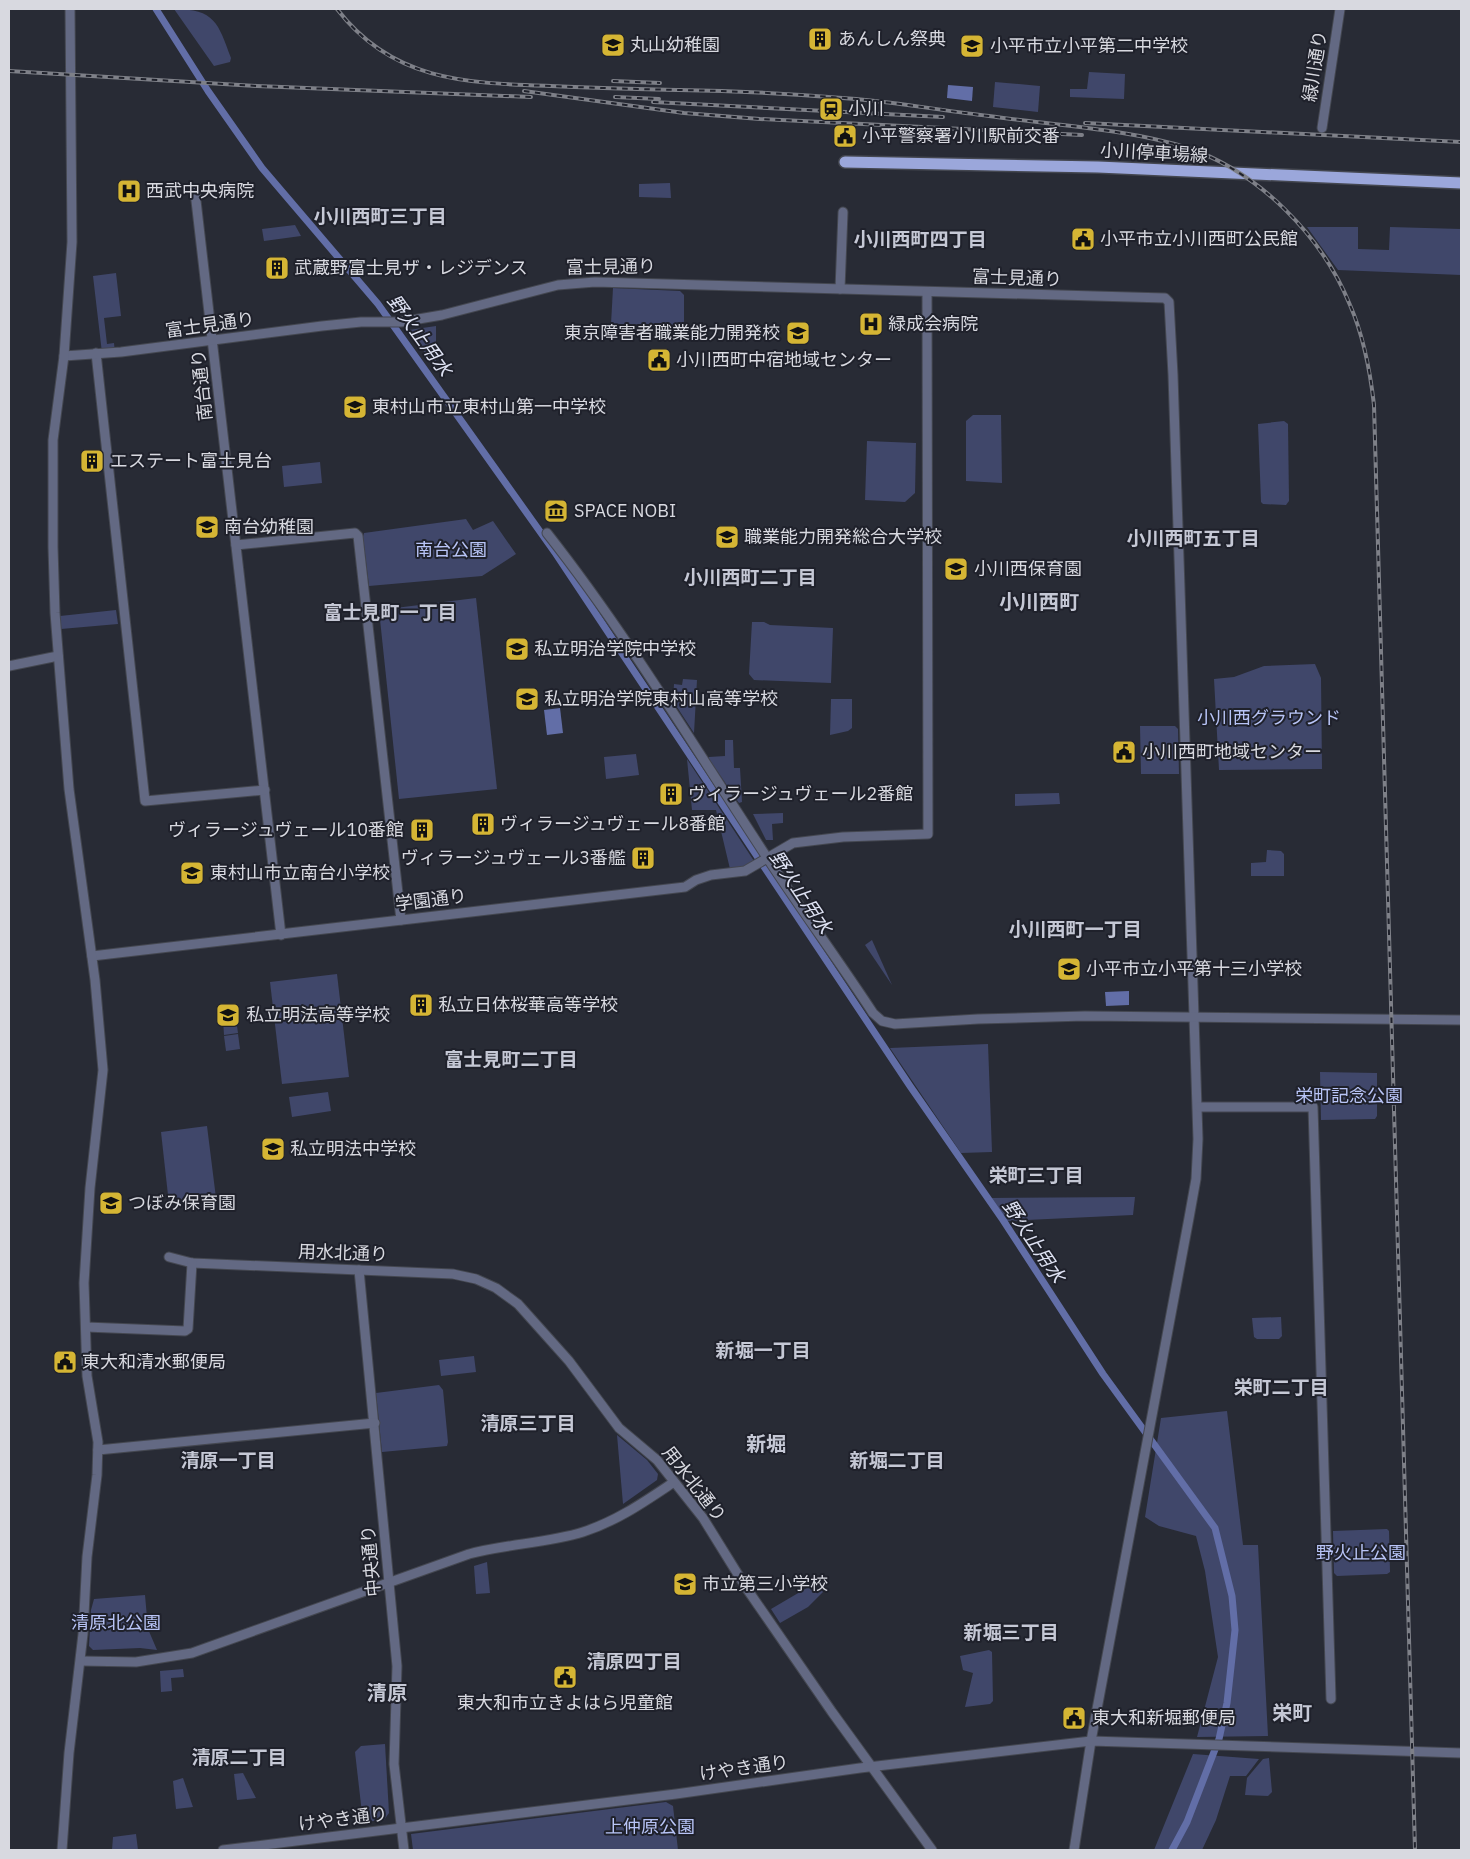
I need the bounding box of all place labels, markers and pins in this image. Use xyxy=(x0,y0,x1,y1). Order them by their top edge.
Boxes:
building icon: あんしん祭典 xyxy=(807,26,833,52)
place label: あんしん祭典 xyxy=(838,27,946,50)
school or university icon: 丸山幼稚園 xyxy=(600,32,626,58)
place label: 丸山幼稚園 xyxy=(630,33,720,56)
school or university icon: 小平市立小平第二中学校 xyxy=(959,33,985,59)
place label: 小平市立小平第二中学校 xyxy=(990,34,1188,57)
station icon: 小川 xyxy=(818,96,844,122)
place label: 小川 xyxy=(848,97,884,120)
public building icon: 小平警察署小川駅前交番 xyxy=(832,123,858,149)
place label: 小平警察署小川駅前交番 xyxy=(862,124,1060,147)
hospital icon: 西武中央病院 xyxy=(116,178,142,204)
place label: 西武中央病院 xyxy=(146,179,254,202)
public building icon: 小平市立小川西町公民館 xyxy=(1070,226,1096,252)
place label: 小平市立小川西町公民館 xyxy=(1100,227,1298,250)
building icon: 武蔵野富士見ザ・レジデンス xyxy=(264,255,290,281)
place label: 武蔵野富士見ザ・レジデンス xyxy=(294,256,528,279)
hospital icon: 緑成会病院 xyxy=(858,311,884,337)
place label: 緑成会病院 xyxy=(888,312,978,335)
school or university icon: 東京障害者職業能力開発校 xyxy=(785,320,811,346)
place label: 東京障害者職業能力開発校 xyxy=(564,321,780,344)
public building icon: 小川西町中宿地域センター xyxy=(646,347,672,373)
place label: 小川西町中宿地域センター xyxy=(676,348,892,371)
school or university icon: 東村山市立東村山第一中学校 xyxy=(342,394,368,420)
place label: 東村山市立東村山第一中学校 xyxy=(372,395,606,418)
building icon: エステート富士見台 xyxy=(79,448,105,474)
place label: エステート富士見台 xyxy=(110,449,272,472)
museum icon: SPACE NOBI xyxy=(543,498,569,524)
place label: SPACE NOBI xyxy=(574,499,676,522)
school or university icon: 南台幼稚園 xyxy=(194,514,220,540)
place label: 南台幼稚園 xyxy=(224,515,314,538)
school or university icon: 職業能力開発総合大学校 xyxy=(714,524,740,550)
place label: 職業能力開発総合大学校 xyxy=(744,525,942,548)
school or university icon: 小川西保育園 xyxy=(943,556,969,582)
place label: 小川西保育園 xyxy=(974,557,1082,580)
school or university icon: 私立明治学院中学校 xyxy=(504,636,530,662)
place label: 私立明治学院中学校 xyxy=(534,637,696,660)
school or university icon: 私立明治学院東村山高等学校 xyxy=(514,686,540,712)
place label: 私立明治学院東村山高等学校 xyxy=(544,687,778,710)
public building icon: 小川西町地域センター xyxy=(1111,739,1137,765)
place label: 小川西町地域センター xyxy=(1142,740,1322,763)
building icon: ヴィラージュヴェール2番館 xyxy=(658,781,684,807)
place label: ヴィラージュヴェール2番館 xyxy=(688,782,913,805)
building icon: ヴィラージュヴェール8番館 xyxy=(470,811,496,837)
place label: ヴィラージュヴェール8番館 xyxy=(500,812,725,835)
building icon: ヴィラージュヴェール10番館 xyxy=(409,817,435,843)
place label: ヴィラージュヴェール10番館 xyxy=(168,818,404,841)
building icon: ヴィラージュヴェール3番艦 xyxy=(630,845,656,871)
place label: ヴィラージュヴェール3番艦 xyxy=(401,846,626,869)
school or university icon: 東村山市立南台小学校 xyxy=(179,860,205,886)
place label: 東村山市立南台小学校 xyxy=(210,861,390,884)
school or university icon: 小平市立小平第十三小学校 xyxy=(1056,956,1082,982)
place label: 小平市立小平第十三小学校 xyxy=(1086,957,1302,980)
building icon: 私立日体桜華高等学校 xyxy=(408,992,434,1018)
place label: 私立日体桜華高等学校 xyxy=(438,993,618,1016)
school or university icon: 私立明法高等学校 xyxy=(215,1002,241,1028)
place label: 私立明法高等学校 xyxy=(246,1003,390,1026)
school or university icon: 私立明法中学校 xyxy=(260,1136,286,1162)
place label: 私立明法中学校 xyxy=(290,1137,416,1160)
school or university icon: つぼみ保育園 xyxy=(98,1190,124,1216)
place label: つぼみ保育園 xyxy=(128,1191,236,1214)
public building icon: 東大和清水郵便局 xyxy=(52,1349,78,1375)
place label: 東大和清水郵便局 xyxy=(82,1350,226,1373)
school or university icon: 市立第三小学校 xyxy=(672,1571,698,1597)
place label: 市立第三小学校 xyxy=(702,1572,828,1595)
public building icon: 東大和市立きよはら児童館 xyxy=(552,1664,578,1690)
place label: 東大和市立きよはら児童館 xyxy=(457,1691,673,1714)
public building icon: 東大和新堀郵便局 xyxy=(1061,1705,1087,1731)
place label: 東大和新堀郵便局 xyxy=(1092,1706,1236,1729)

